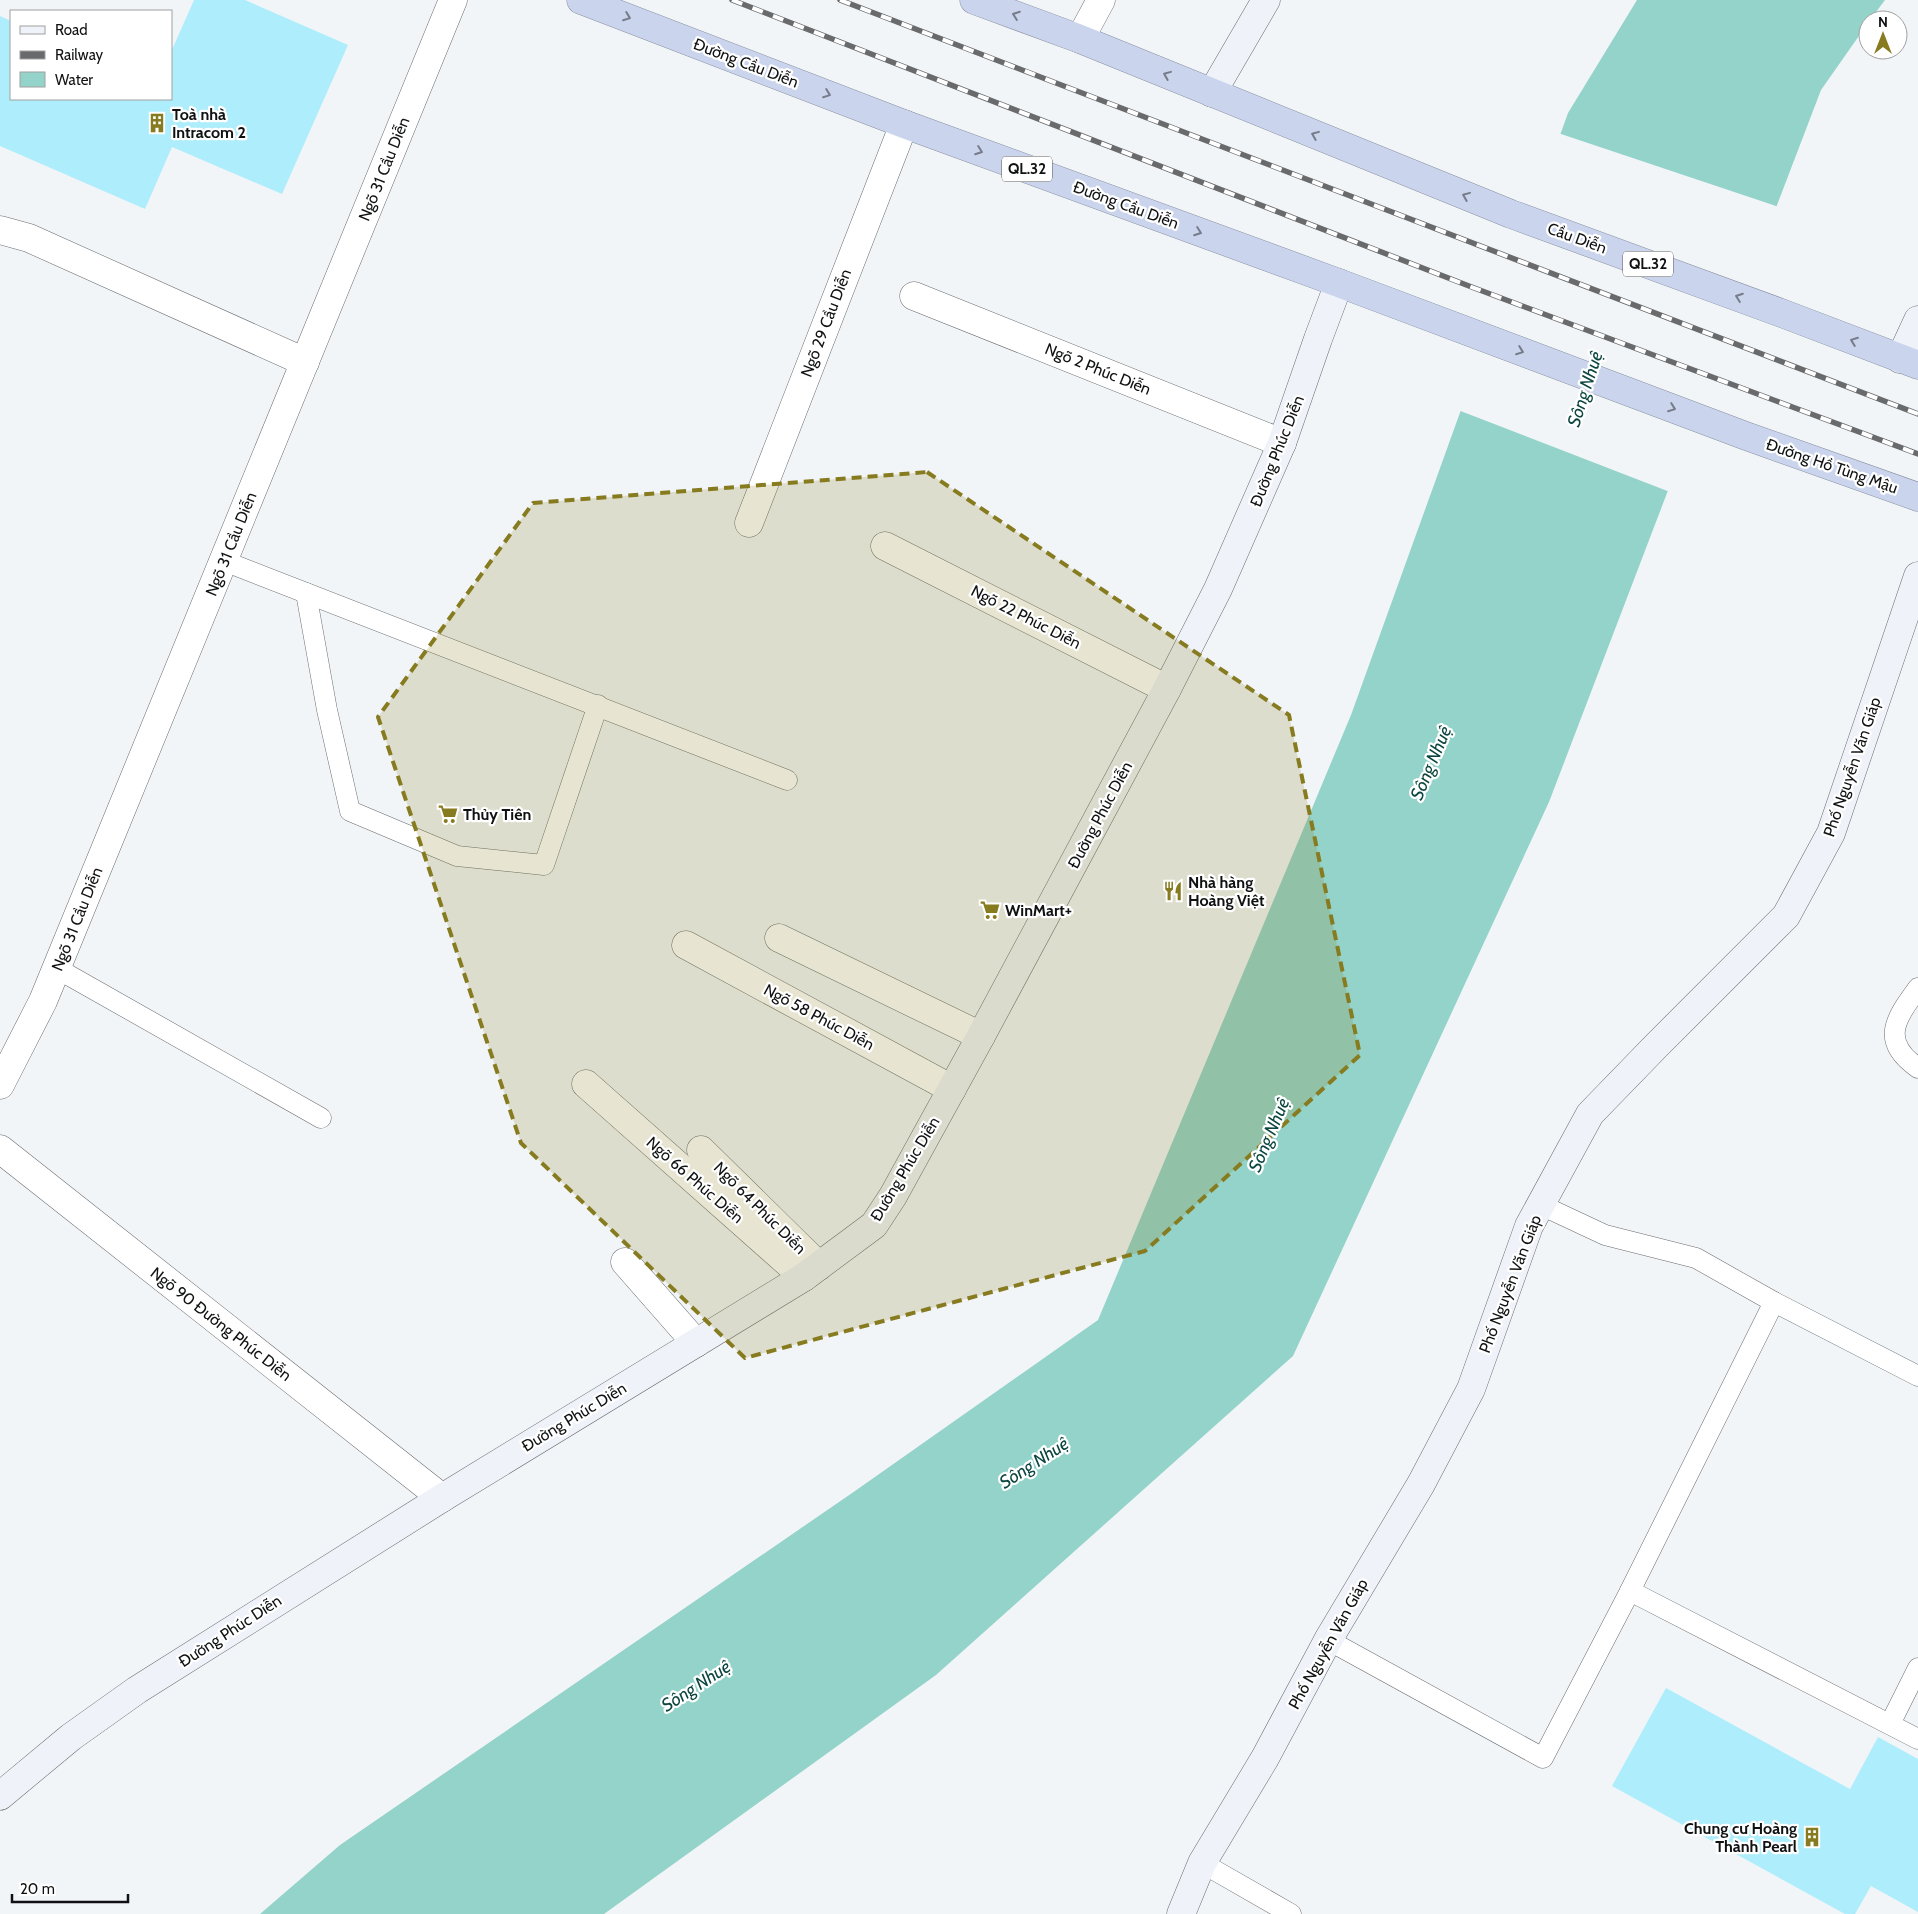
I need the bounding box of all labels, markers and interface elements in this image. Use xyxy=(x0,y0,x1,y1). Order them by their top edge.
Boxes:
legend xyxy=(10,10,172,100)
north arrow xyxy=(1858,10,1908,60)
one-way arrow xyxy=(1012,11,1021,21)
one-way arrow xyxy=(622,12,630,22)
text: N xyxy=(1878,13,1888,31)
text: Road xyxy=(55,21,88,39)
street label: Đường Cầu Diễn xyxy=(691,34,801,92)
text: Railway xyxy=(55,46,104,64)
text: Water xyxy=(55,71,93,89)
one-way arrow xyxy=(1163,71,1172,81)
one-way arrow xyxy=(822,88,831,99)
place label: Toà nhà Intracom 2 xyxy=(172,105,246,142)
building icon: Toà nhà Intracom 2 xyxy=(146,112,168,134)
street label: Ngõ 31 Cầu Diễn xyxy=(355,114,414,224)
one-way arrow xyxy=(1311,131,1320,141)
one-way arrow xyxy=(975,145,983,155)
road number: QL.32 xyxy=(1002,156,1052,182)
street label: Đường Cầu Diễn xyxy=(1071,177,1181,233)
one-way arrow xyxy=(1462,191,1470,201)
street label: Cầu Diễn xyxy=(1545,219,1609,257)
one-way arrow xyxy=(1193,226,1201,236)
road number: QL.32 xyxy=(1623,252,1673,276)
street label: Ngõ 29 Cầu Diễn xyxy=(797,266,855,380)
one-way arrow xyxy=(1735,293,1743,303)
one-way arrow xyxy=(1850,337,1859,347)
street label: Ngõ 2 Phúc Diễn xyxy=(1042,339,1154,399)
one-way arrow xyxy=(1515,345,1524,355)
water label: Sông Nhuệ xyxy=(1562,348,1608,429)
street label: Đường Phúc Diễn xyxy=(1246,393,1308,509)
one-way arrow xyxy=(1668,402,1676,412)
street label: Đường Hồ Tùng Mậu xyxy=(1764,435,1900,497)
street label: Ngõ 31 Cầu Diễn xyxy=(202,489,261,599)
street label: Ngõ 22 Phúc Diễn xyxy=(968,581,1084,653)
street label: Phố Nguyễn Văn Giáp xyxy=(1819,695,1885,839)
water label: Sông Nhuệ xyxy=(1406,722,1457,803)
street label: Đường Phúc Diễn xyxy=(1064,758,1136,872)
supermarket icon: Thủy Tiên xyxy=(437,803,459,825)
place label: Thủy Tiên xyxy=(463,805,531,824)
street label: Ngõ 31 Cầu Diễn xyxy=(48,864,107,974)
place label: Nhà hàng Hoàng Việt xyxy=(1188,873,1265,910)
restaurant icon: Nhà hàng Hoàng Việt xyxy=(1162,880,1184,902)
supermarket icon: WinMart+ xyxy=(979,899,1001,921)
place label: WinMart+ xyxy=(1005,901,1072,920)
street label: Ngõ 58 Phúc Diễn xyxy=(761,980,878,1054)
water label: Sông Nhuệ xyxy=(1244,1094,1295,1175)
street label: Đường Phúc Diễn xyxy=(866,1113,944,1225)
street label: Ngõ 66 Phúc Diễn xyxy=(643,1133,747,1227)
street label: Ngõ 64 Phúc Diễn xyxy=(710,1158,810,1258)
street label: Phố Nguyễn Văn Giáp xyxy=(1475,1212,1545,1356)
street label: Ngõ 90 Đường Phúc Diễn xyxy=(147,1263,295,1385)
street label: Đường Phúc Diễn xyxy=(518,1378,630,1456)
water label: Sông Nhuệ xyxy=(995,1432,1073,1493)
street label: Phố Nguyễn Văn Giáp xyxy=(1284,1575,1372,1713)
street label: Đường Phúc Diễn xyxy=(175,1591,285,1671)
water label: Sông Nhuệ xyxy=(657,1655,735,1716)
place label: Chung cư Hoàng Thành Pearl xyxy=(1684,1819,1797,1856)
building icon: Chung cư Hoàng Thành Pearl xyxy=(1801,1826,1823,1848)
scale bar xyxy=(12,1872,129,1904)
text: 20 m xyxy=(20,1880,55,1898)

